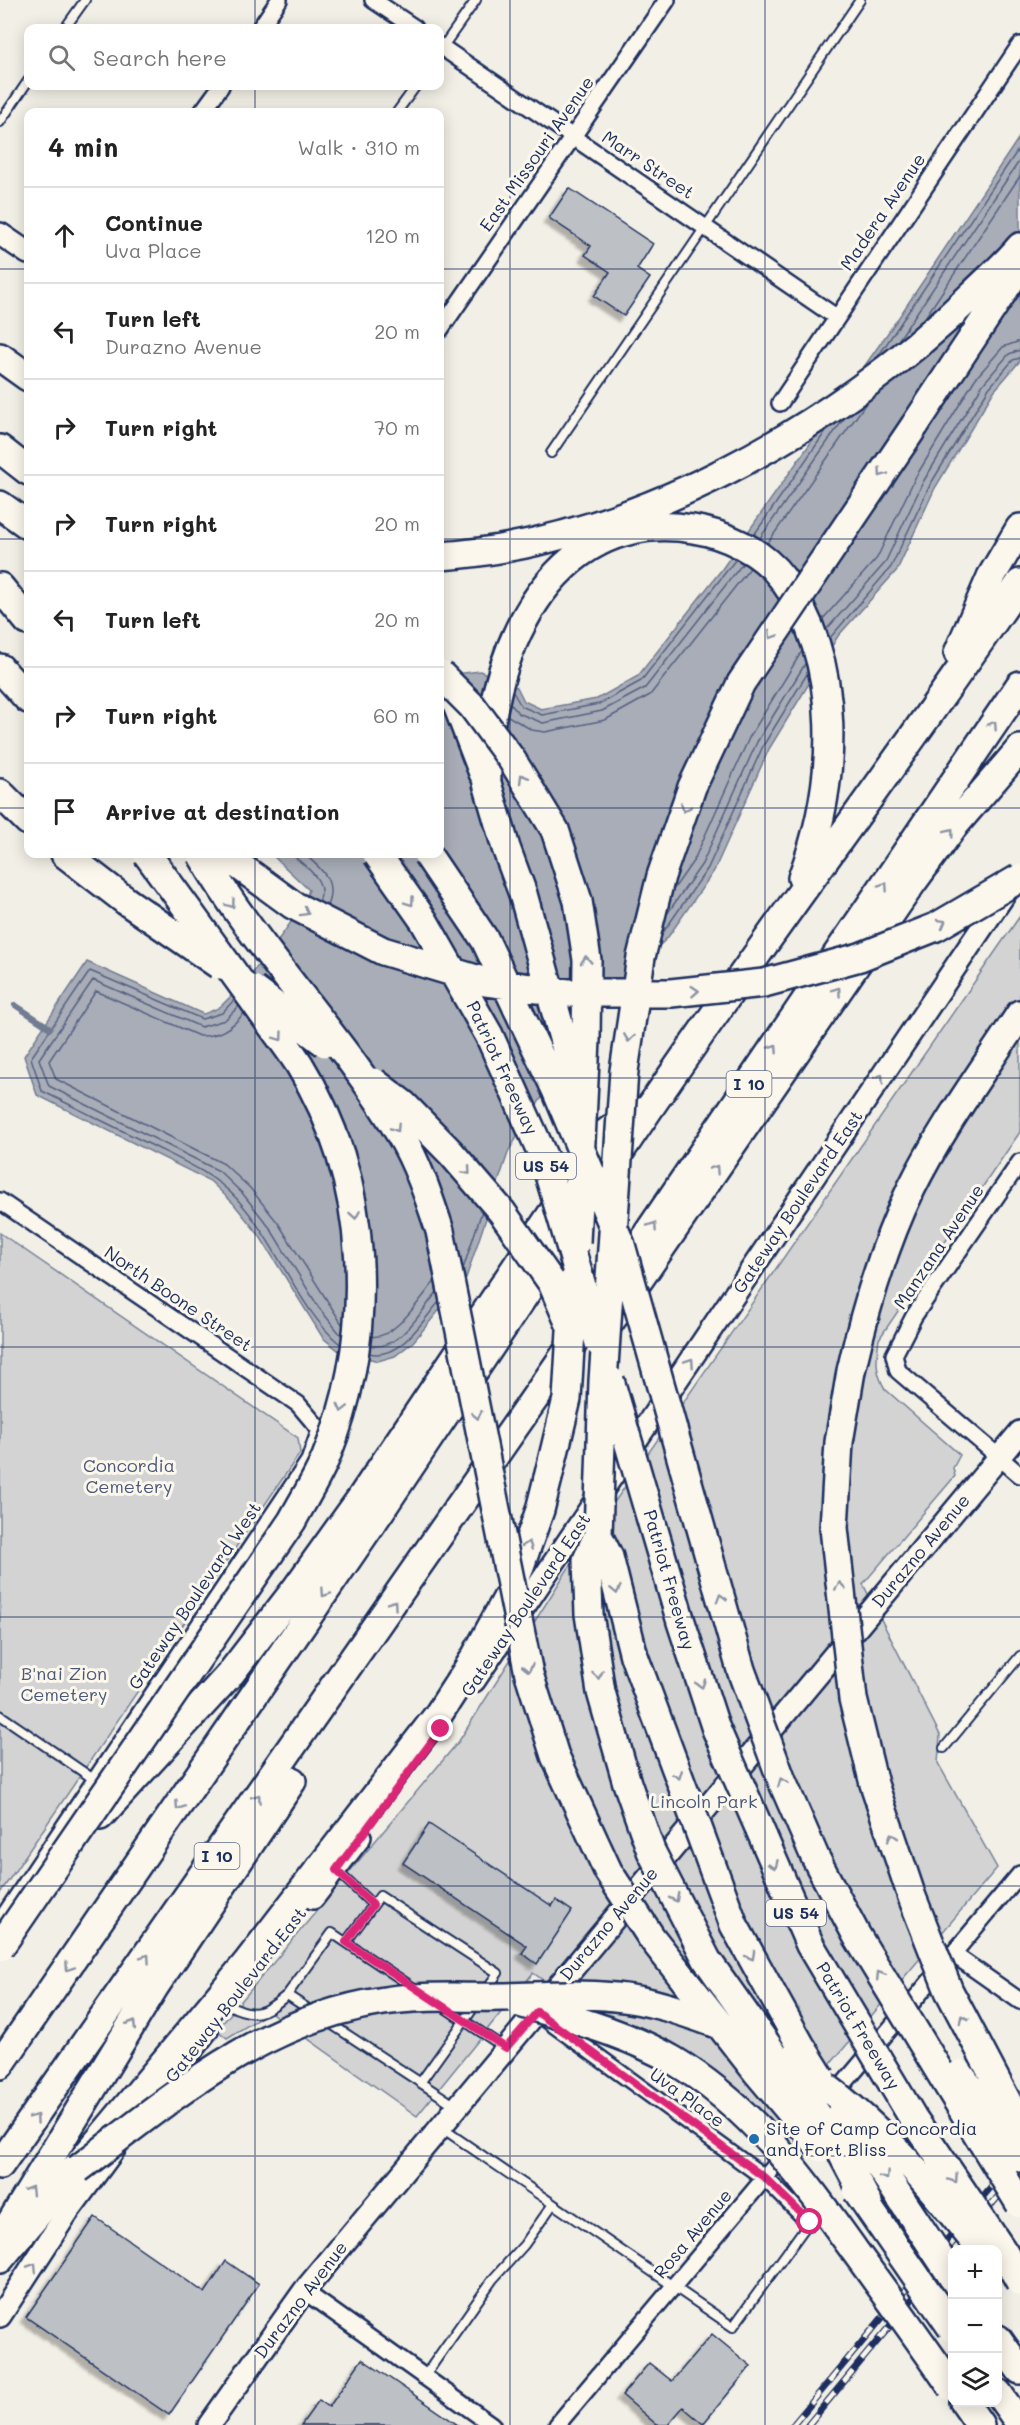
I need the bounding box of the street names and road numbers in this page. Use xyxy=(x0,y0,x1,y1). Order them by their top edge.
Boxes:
street label: East Missouri Avenue xyxy=(473,71,599,236)
street label: Marr Street xyxy=(598,124,699,204)
street label: Madera Avenue xyxy=(834,148,930,275)
street label: Patriot Freeway xyxy=(461,997,544,1138)
road number: I 10 xyxy=(726,1071,771,1097)
street label: Gateway Boulevard East xyxy=(727,1105,868,1298)
road number: US 54 xyxy=(516,1153,576,1179)
street label: Manzana Avenue xyxy=(887,1179,989,1314)
street label: North Boone Street xyxy=(100,1240,257,1357)
street label: Durazno Avenue xyxy=(866,1489,975,1612)
street label: Gateway Boulevard West xyxy=(122,1497,266,1694)
street label: Patriot Freeway xyxy=(638,1507,701,1653)
street label: Gateway Boulevard East xyxy=(455,1508,596,1701)
road number: I 10 xyxy=(194,1843,240,1869)
street label: Durazno Avenue xyxy=(554,1862,663,1985)
road number: US 54 xyxy=(766,1900,826,1926)
street label: Gateway Boulevard East xyxy=(159,1902,311,2087)
street label: Patriot Freeway xyxy=(811,1957,906,2094)
street label: Uva Place xyxy=(645,2062,730,2132)
street label: Rosa Avenue xyxy=(648,2183,737,2283)
street label: Durazno Avenue xyxy=(248,2236,352,2363)

